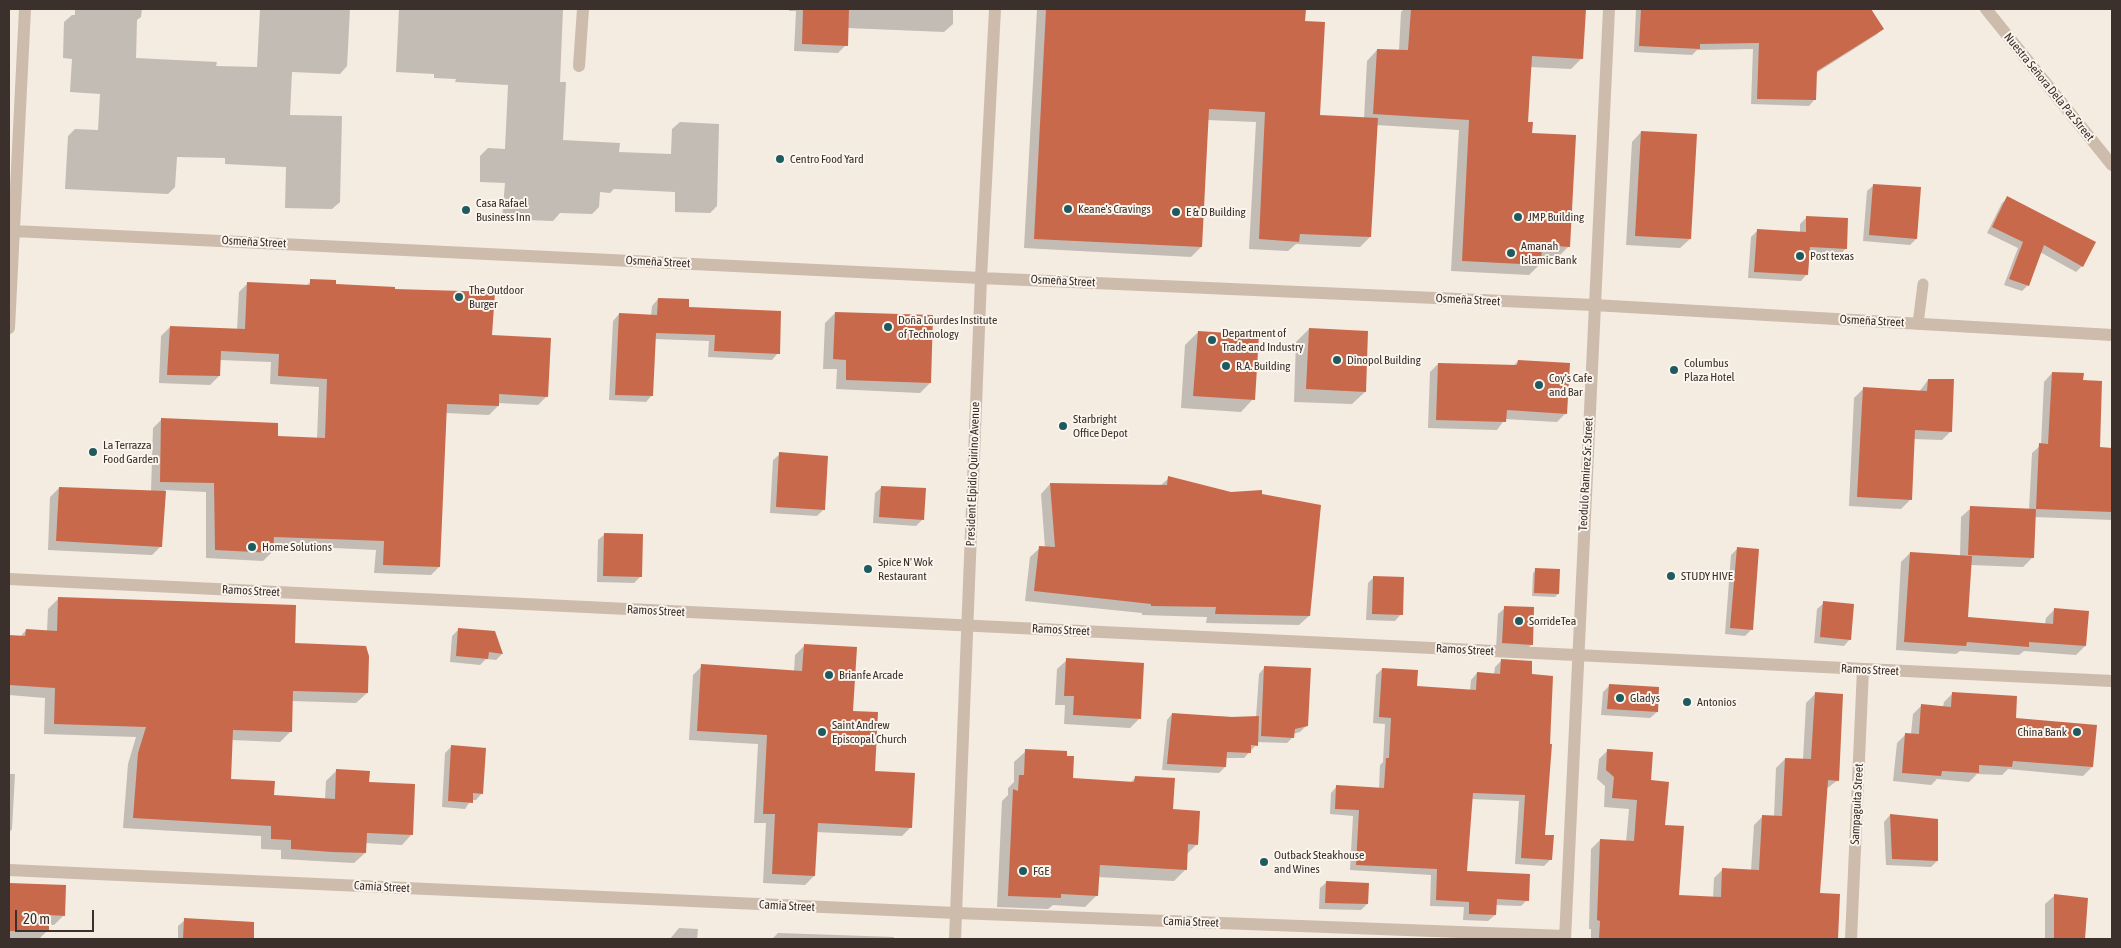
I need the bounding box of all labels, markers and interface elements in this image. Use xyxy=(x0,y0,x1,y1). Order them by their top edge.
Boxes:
street label: Nuestra Señora Dela Paz Street xyxy=(2001,30,2097,144)
place label: Centro Food Yard xyxy=(790,152,864,166)
marker: Centro Food Yard xyxy=(774,153,786,165)
place label: Casa Rafael Business Inn xyxy=(476,196,531,224)
place label: Keane's Cravings xyxy=(1078,202,1151,216)
marker: Keane's Cravings xyxy=(1062,203,1074,215)
marker: Casa Rafael Business Inn xyxy=(460,204,472,216)
place label: E & D Building xyxy=(1186,205,1246,219)
marker: E & D Building xyxy=(1170,206,1182,218)
place label: JMP Building xyxy=(1528,210,1584,224)
marker: JMP Building xyxy=(1512,211,1524,223)
street label: Osmeña Street xyxy=(221,233,287,251)
place label: Amanah Islamic Bank xyxy=(1521,239,1577,267)
marker: Amanah Islamic Bank xyxy=(1505,247,1517,259)
place label: Post texas xyxy=(1810,249,1854,263)
marker: Post texas xyxy=(1794,250,1806,262)
street label: Osmeña Street xyxy=(625,253,691,271)
street label: Osmeña Street xyxy=(1030,272,1096,290)
place label: The Outdoor Burger xyxy=(469,283,524,311)
marker: The Outdoor Burger xyxy=(453,291,465,303)
street label: Osmeña Street xyxy=(1435,291,1501,309)
street label: Osmeña Street xyxy=(1839,312,1905,330)
place label: Doña Lourdes Institute of Technology xyxy=(898,313,997,341)
marker: Doña Lourdes Institute of Technology xyxy=(882,321,894,333)
place label: Department of Trade and Industry xyxy=(1222,326,1303,354)
marker: Department of Trade and Industry xyxy=(1206,334,1218,346)
place label: Dinopol Building xyxy=(1347,353,1421,367)
marker: Dinopol Building xyxy=(1331,354,1343,366)
place label: Columbus Plaza Hotel xyxy=(1684,356,1735,384)
place label: R.A. Building xyxy=(1236,359,1291,373)
marker: R.A. Building xyxy=(1220,360,1232,372)
marker: Columbus Plaza Hotel xyxy=(1668,364,1680,376)
place label: Coy's Cafe and Bar xyxy=(1549,371,1592,399)
marker: Coy's Cafe and Bar xyxy=(1533,379,1545,391)
street label: President Elpidio Quirino Avenue xyxy=(963,402,983,546)
place label: Starbright Office Depot xyxy=(1073,412,1128,440)
street label: Teodulo Ramirez Sr. Street xyxy=(1576,417,1596,531)
marker: Starbright Office Depot xyxy=(1057,420,1069,432)
place label: La Terrazza Food Garden xyxy=(103,438,159,466)
marker: La Terrazza Food Garden xyxy=(87,446,99,458)
place label: Home Solutions xyxy=(262,540,332,554)
marker: Home Solutions xyxy=(246,541,258,553)
place label: Spice N' Wok Restaurant xyxy=(878,555,933,583)
marker: Spice N' Wok Restaurant xyxy=(862,563,874,575)
place label: STUDY HIVE xyxy=(1681,569,1733,583)
marker: STUDY HIVE xyxy=(1665,570,1677,582)
street label: Ramos Street xyxy=(222,582,280,600)
street label: Ramos Street xyxy=(627,602,685,620)
place label: SorrideTea xyxy=(1529,614,1576,628)
marker: SorrideTea xyxy=(1513,615,1525,627)
street label: Ramos Street xyxy=(1032,621,1090,639)
street label: Ramos Street xyxy=(1436,641,1494,659)
street label: Ramos Street xyxy=(1841,661,1899,679)
place label: Brianfe Arcade xyxy=(839,668,903,682)
marker: Brianfe Arcade xyxy=(823,669,835,681)
place label: Gladys xyxy=(1630,691,1660,705)
marker: Gladys xyxy=(1614,692,1626,704)
place label: Antonios xyxy=(1697,695,1736,709)
marker: Antonios xyxy=(1681,696,1693,708)
place label: Saint Andrew Episcopal Church xyxy=(832,718,907,746)
place label: China Bank xyxy=(2018,725,2067,739)
marker: Saint Andrew Episcopal Church xyxy=(816,726,828,738)
marker: China Bank xyxy=(2071,726,2083,738)
street label: Sampaguita Street xyxy=(1848,763,1866,845)
place label: Outback Steakhouse and Wines xyxy=(1274,848,1365,876)
marker: Outback Steakhouse and Wines xyxy=(1258,856,1270,868)
place label: FGE xyxy=(1033,864,1049,878)
marker: FGE xyxy=(1017,865,1029,877)
street label: Camia Street xyxy=(354,878,410,896)
street label: Camia Street xyxy=(759,897,815,915)
scale bar xyxy=(18,900,96,932)
text: 20 m xyxy=(23,910,50,927)
street label: Camia Street xyxy=(1163,914,1219,930)

